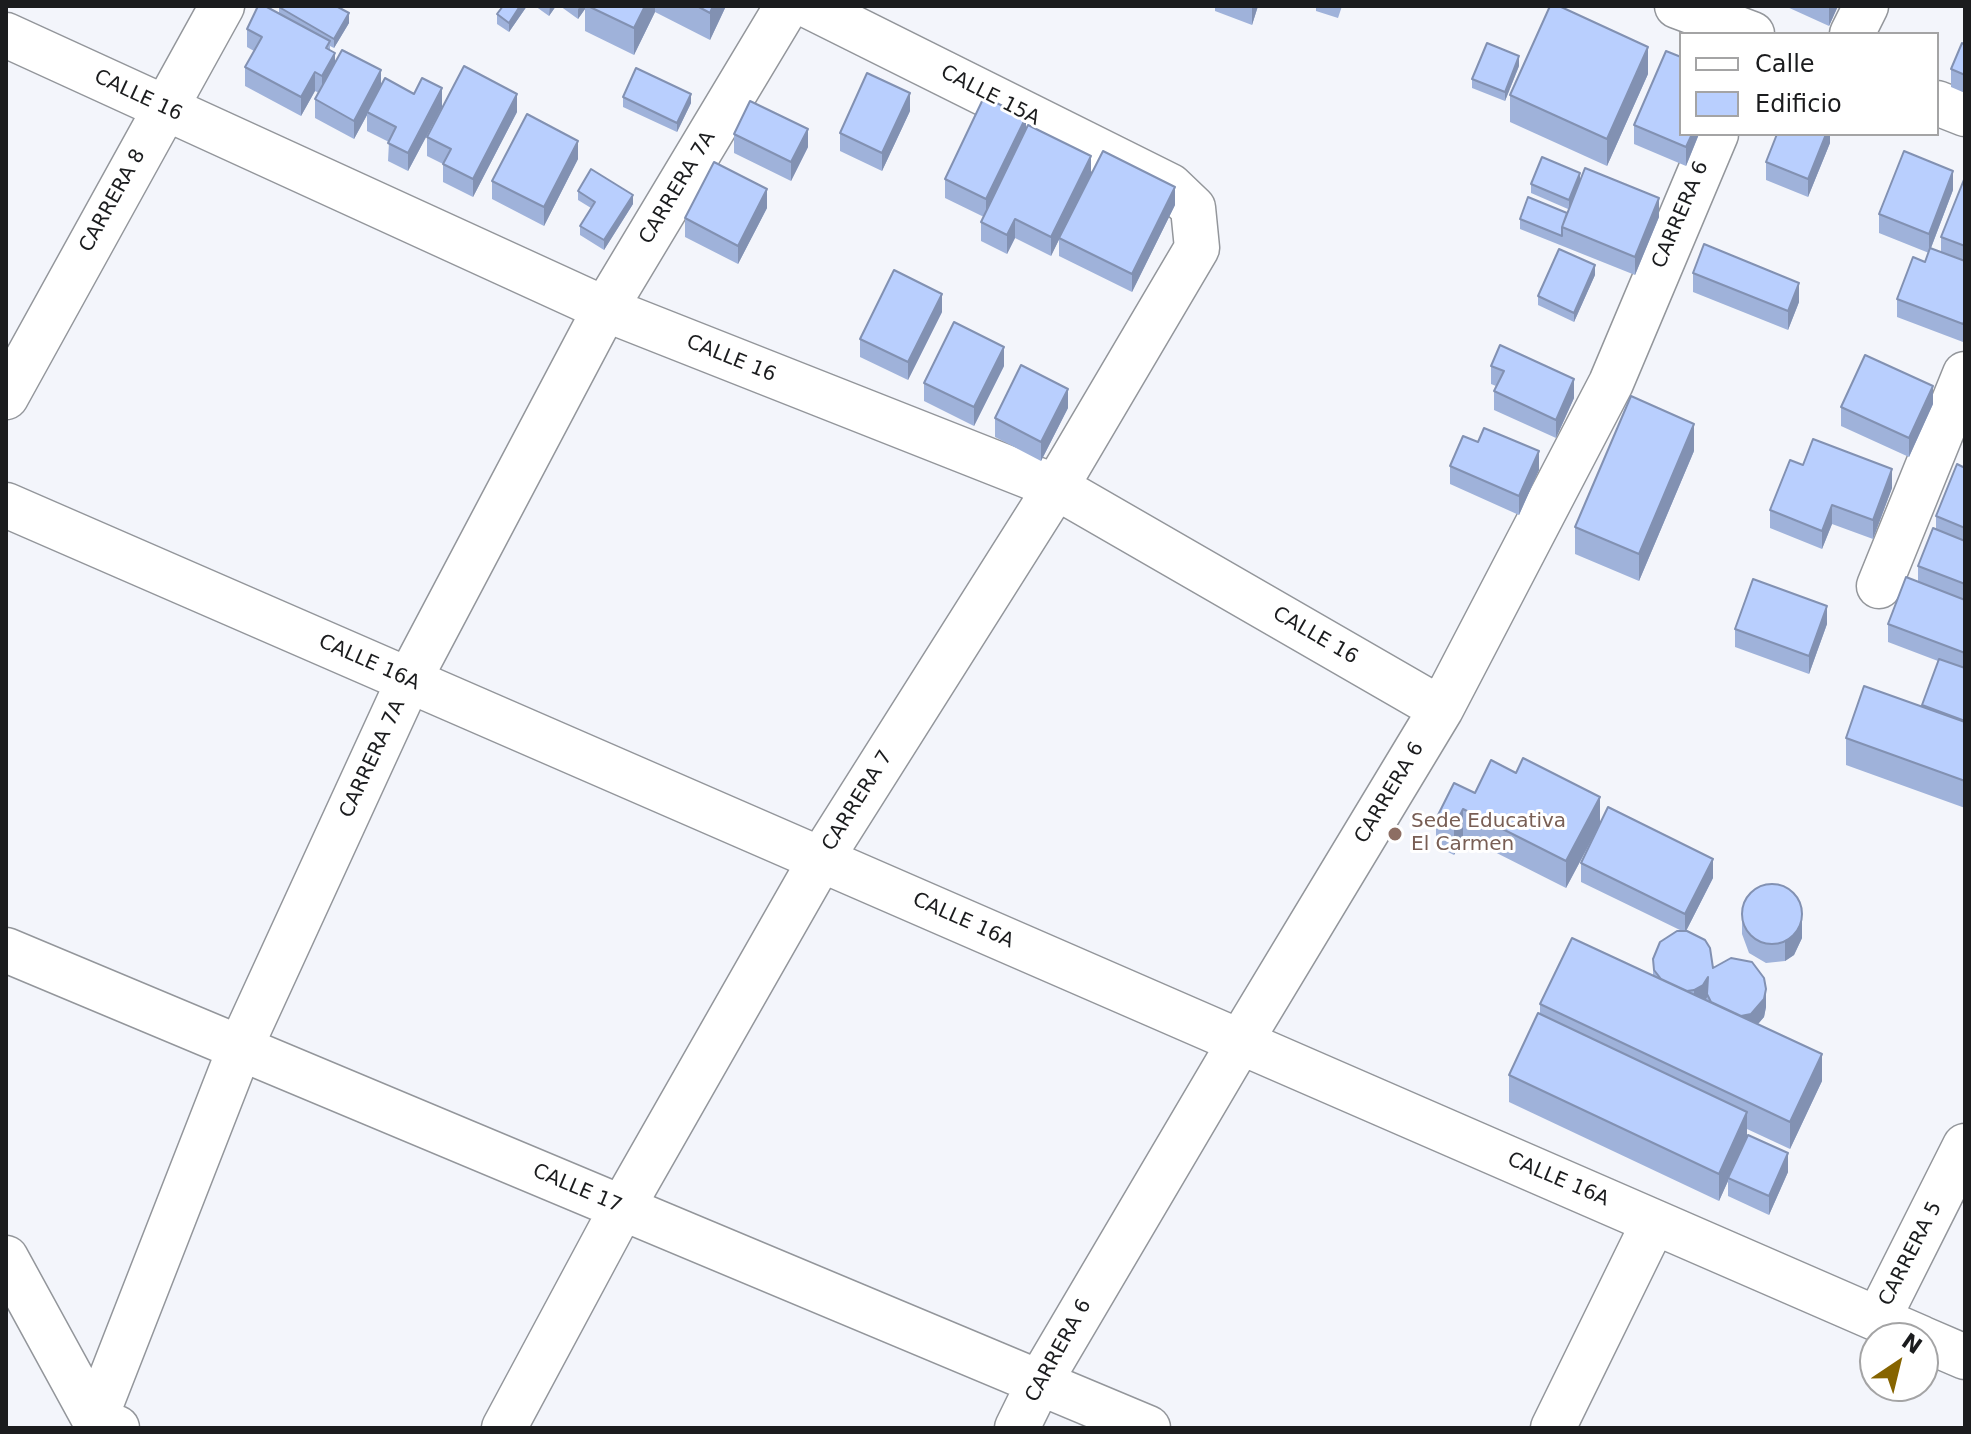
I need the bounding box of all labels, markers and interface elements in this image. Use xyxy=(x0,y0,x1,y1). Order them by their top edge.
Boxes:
legend xyxy=(1679,32,1939,136)
text: Calle xyxy=(1755,50,1815,78)
street label: CALLE 15A xyxy=(936,61,1044,131)
street label: CALLE 16 xyxy=(90,65,186,127)
text: Edificio xyxy=(1755,90,1842,118)
street label: CARRERA 7A xyxy=(635,127,721,249)
street label: CARRERA 8 xyxy=(75,145,151,257)
street label: CARRERA 6 xyxy=(1648,158,1714,272)
street label: CALLE 16 xyxy=(683,330,779,388)
street label: CALLE 16 xyxy=(1268,602,1362,670)
street label: CALLE 16A xyxy=(315,630,423,696)
street label: CARRERA 7A xyxy=(335,696,411,822)
street label: CARRERA 6 xyxy=(1350,738,1430,848)
street label: CARRERA 7 xyxy=(818,746,898,856)
place label: Sede Educativa El Carmen xyxy=(1411,810,1566,857)
marker: Sede Educativa El Carmen xyxy=(1386,825,1404,843)
street label: CALLE 16A xyxy=(909,888,1017,954)
street label: CALLE 16A xyxy=(1504,1148,1612,1212)
street label: CALLE 17 xyxy=(529,1160,625,1218)
street label: CARRERA 5 xyxy=(1874,1198,1948,1310)
street label: CARRERA 6 xyxy=(1021,1295,1097,1407)
north arrow xyxy=(1859,1322,1939,1402)
text: N xyxy=(1897,1328,1927,1359)

